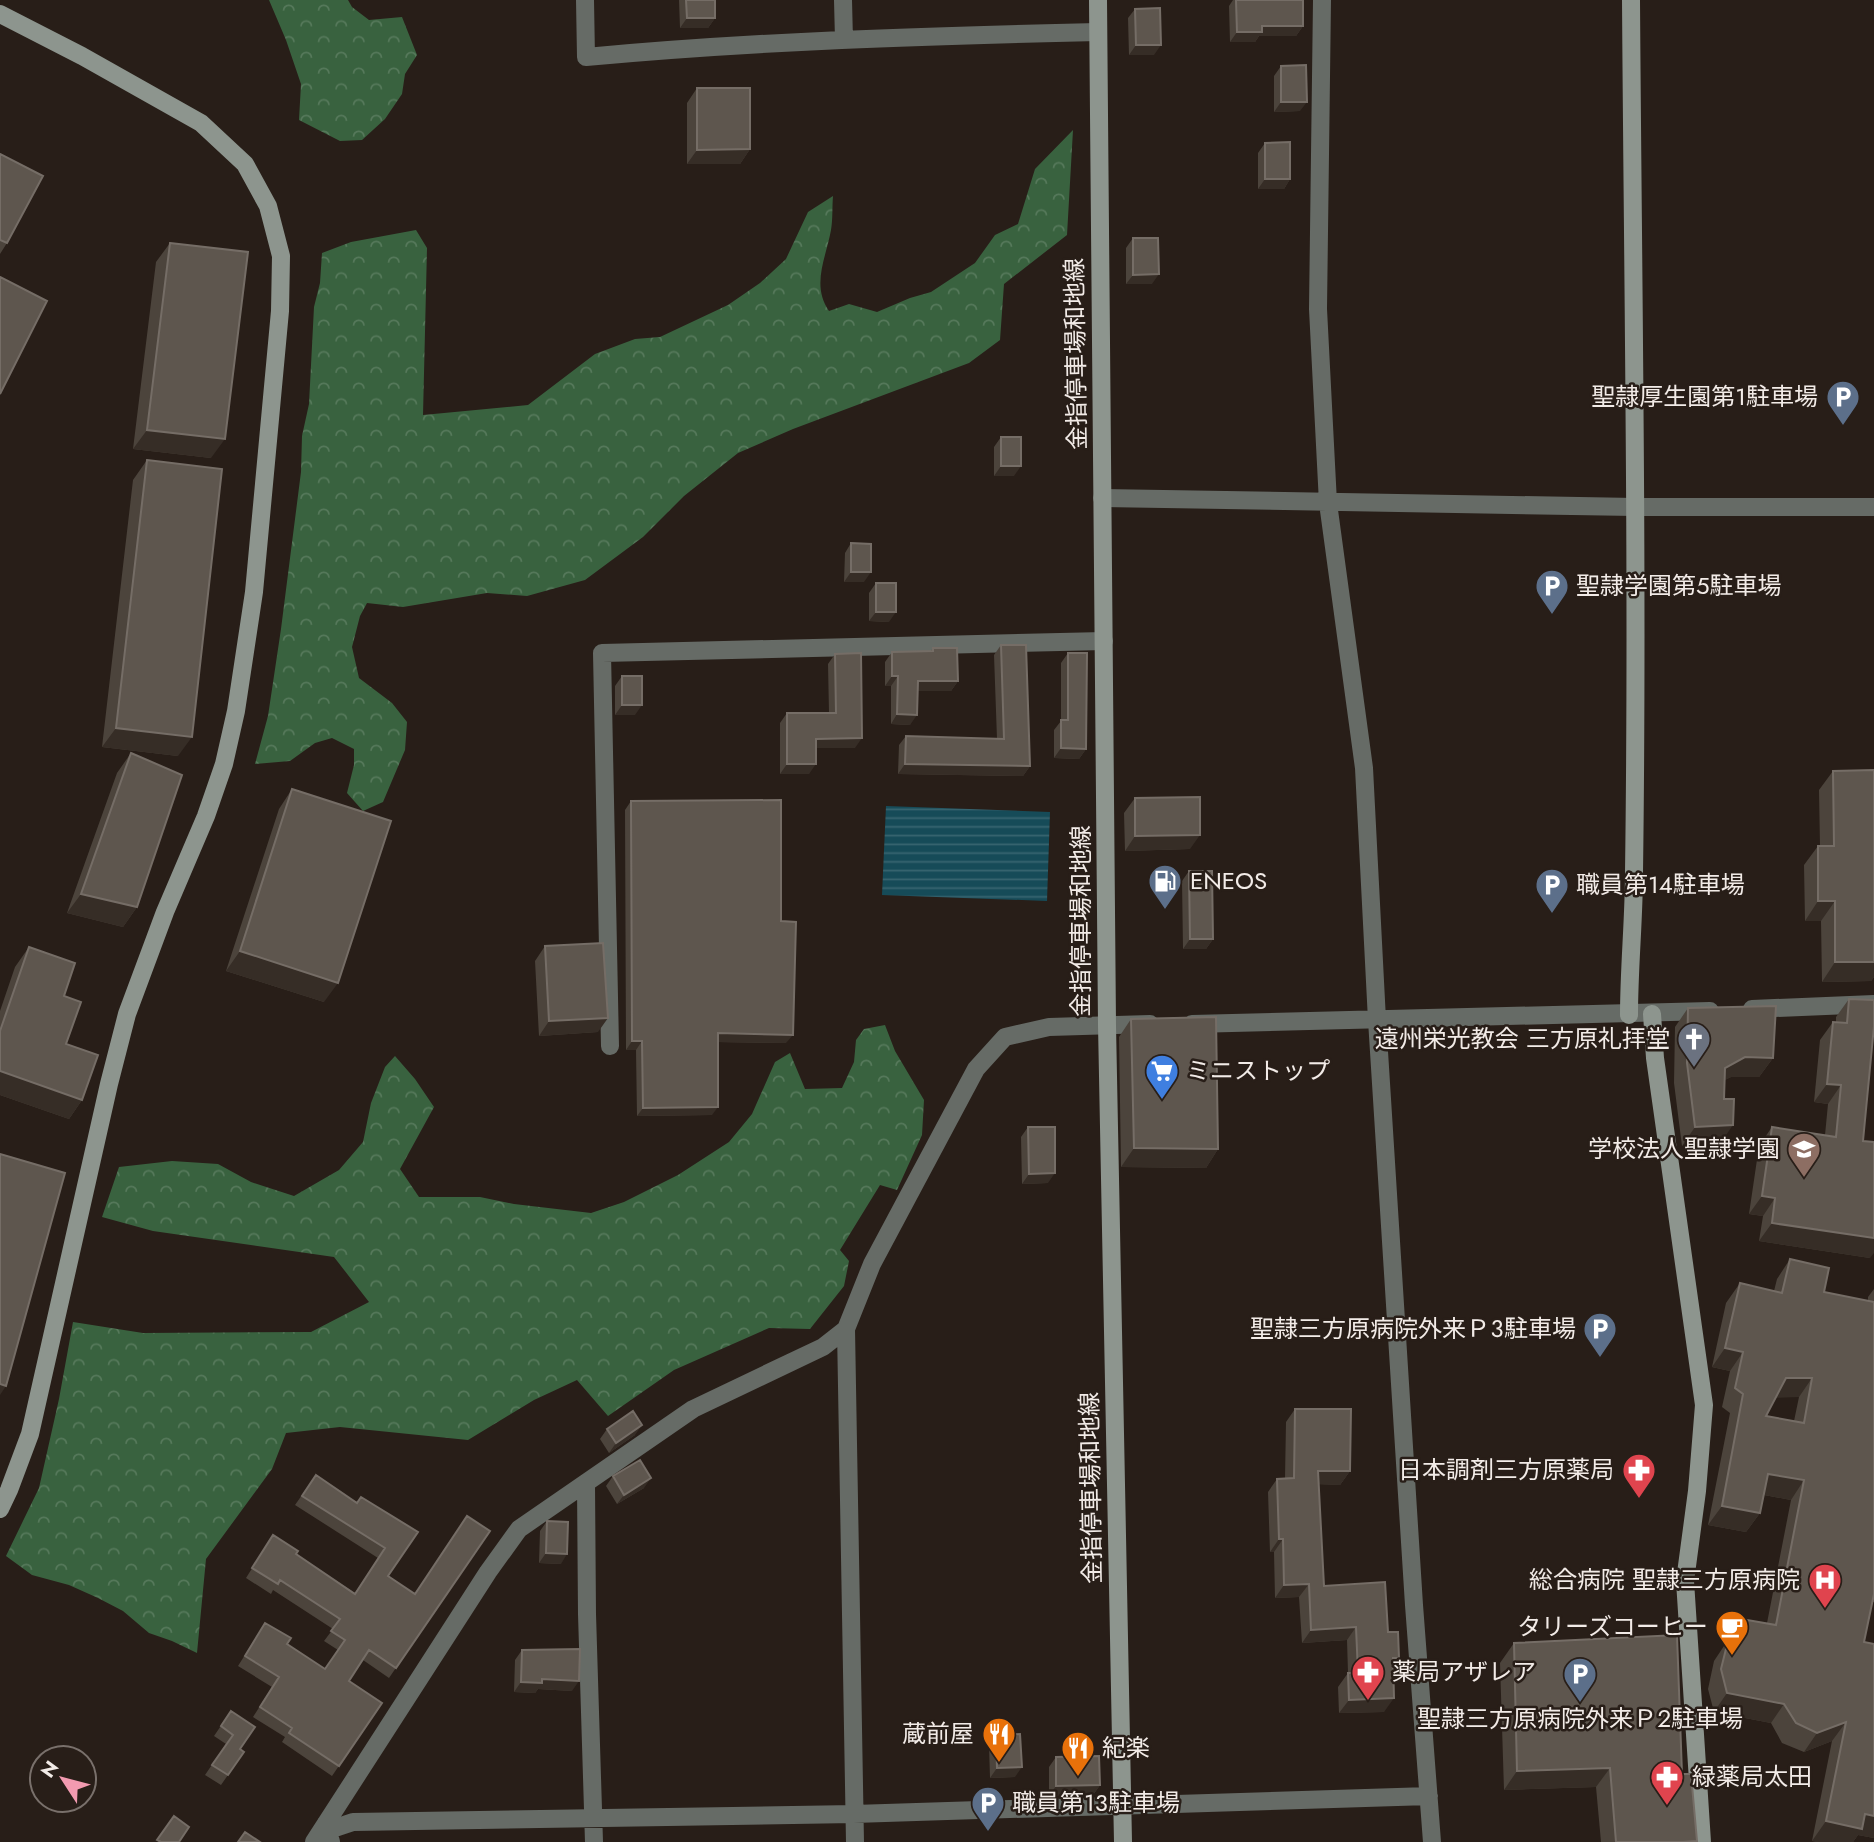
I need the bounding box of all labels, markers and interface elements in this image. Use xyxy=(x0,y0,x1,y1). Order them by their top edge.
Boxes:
street label: 金指停車場和地線 xyxy=(1056,258,1095,450)
parking icon: 聖隷厚生園第1駐車場 xyxy=(1824,378,1862,427)
place label: 聖隷厚生園第1駐車場 xyxy=(1591,379,1818,414)
parking icon: 聖隷学園第5駐車場 xyxy=(1533,567,1571,616)
place label: 聖隷学園第5駐車場 xyxy=(1576,568,1782,603)
street label: 金指停車場和地線 xyxy=(1063,825,1098,1017)
fuel station icon: ENEOS xyxy=(1146,862,1184,911)
place label: ENEOS xyxy=(1190,863,1267,898)
parking icon: 職員第14駐車場 xyxy=(1533,866,1571,915)
place label: 職員第14駐車場 xyxy=(1576,867,1745,902)
church icon: 遠州栄光教会 三方原礼拝堂 xyxy=(1675,1020,1713,1069)
place label: 遠州栄光教会 三方原礼拝堂 xyxy=(1375,1021,1670,1056)
supermarket icon: ミニストップ xyxy=(1143,1052,1181,1101)
place label: ミニストップ xyxy=(1186,1053,1330,1088)
school or university icon: 学校法人聖隷学園 xyxy=(1785,1130,1823,1179)
place label: 学校法人聖隷学園 xyxy=(1588,1131,1780,1166)
parking icon: 聖隷三方原病院外来Ｐ３駐車場 xyxy=(1581,1310,1619,1359)
place label: 聖隷三方原病院外来Ｐ３駐車場 xyxy=(1250,1311,1576,1346)
street label: 金指停車場和地線 xyxy=(1071,1392,1110,1584)
pharmacy icon: 日本調剤三方原薬局 xyxy=(1620,1451,1658,1500)
place label: 日本調剤三方原薬局 xyxy=(1398,1452,1614,1487)
hospital icon: 総合病院 聖隷三方原病院 xyxy=(1806,1561,1844,1610)
place label: 総合病院 聖隷三方原病院 xyxy=(1529,1562,1800,1597)
cafe icon: タリーズコーヒー xyxy=(1713,1608,1751,1657)
place label: タリーズコーヒー xyxy=(1517,1609,1708,1644)
pharmacy icon: 薬局アザレア xyxy=(1349,1653,1387,1702)
place label: 薬局アザレア xyxy=(1392,1654,1536,1689)
parking icon: 聖隷三方原病院外来Ｐ２駐車場 xyxy=(1561,1655,1599,1704)
place label: 聖隷三方原病院外来Ｐ２駐車場 xyxy=(1417,1701,1743,1736)
restaurant icon: 蔵前屋 xyxy=(980,1715,1018,1764)
place label: 蔵前屋 xyxy=(902,1716,974,1751)
restaurant icon: 紀楽 xyxy=(1059,1729,1097,1778)
place label: 紀楽 xyxy=(1102,1730,1150,1765)
north arrow xyxy=(28,1744,98,1814)
text: N xyxy=(34,1755,65,1783)
pharmacy icon: 緑薬局太田 xyxy=(1648,1758,1686,1807)
place label: 緑薬局太田 xyxy=(1692,1759,1812,1794)
parking icon: 職員第13駐車場 xyxy=(969,1784,1007,1833)
place label: 職員第13駐車場 xyxy=(1012,1785,1180,1820)

